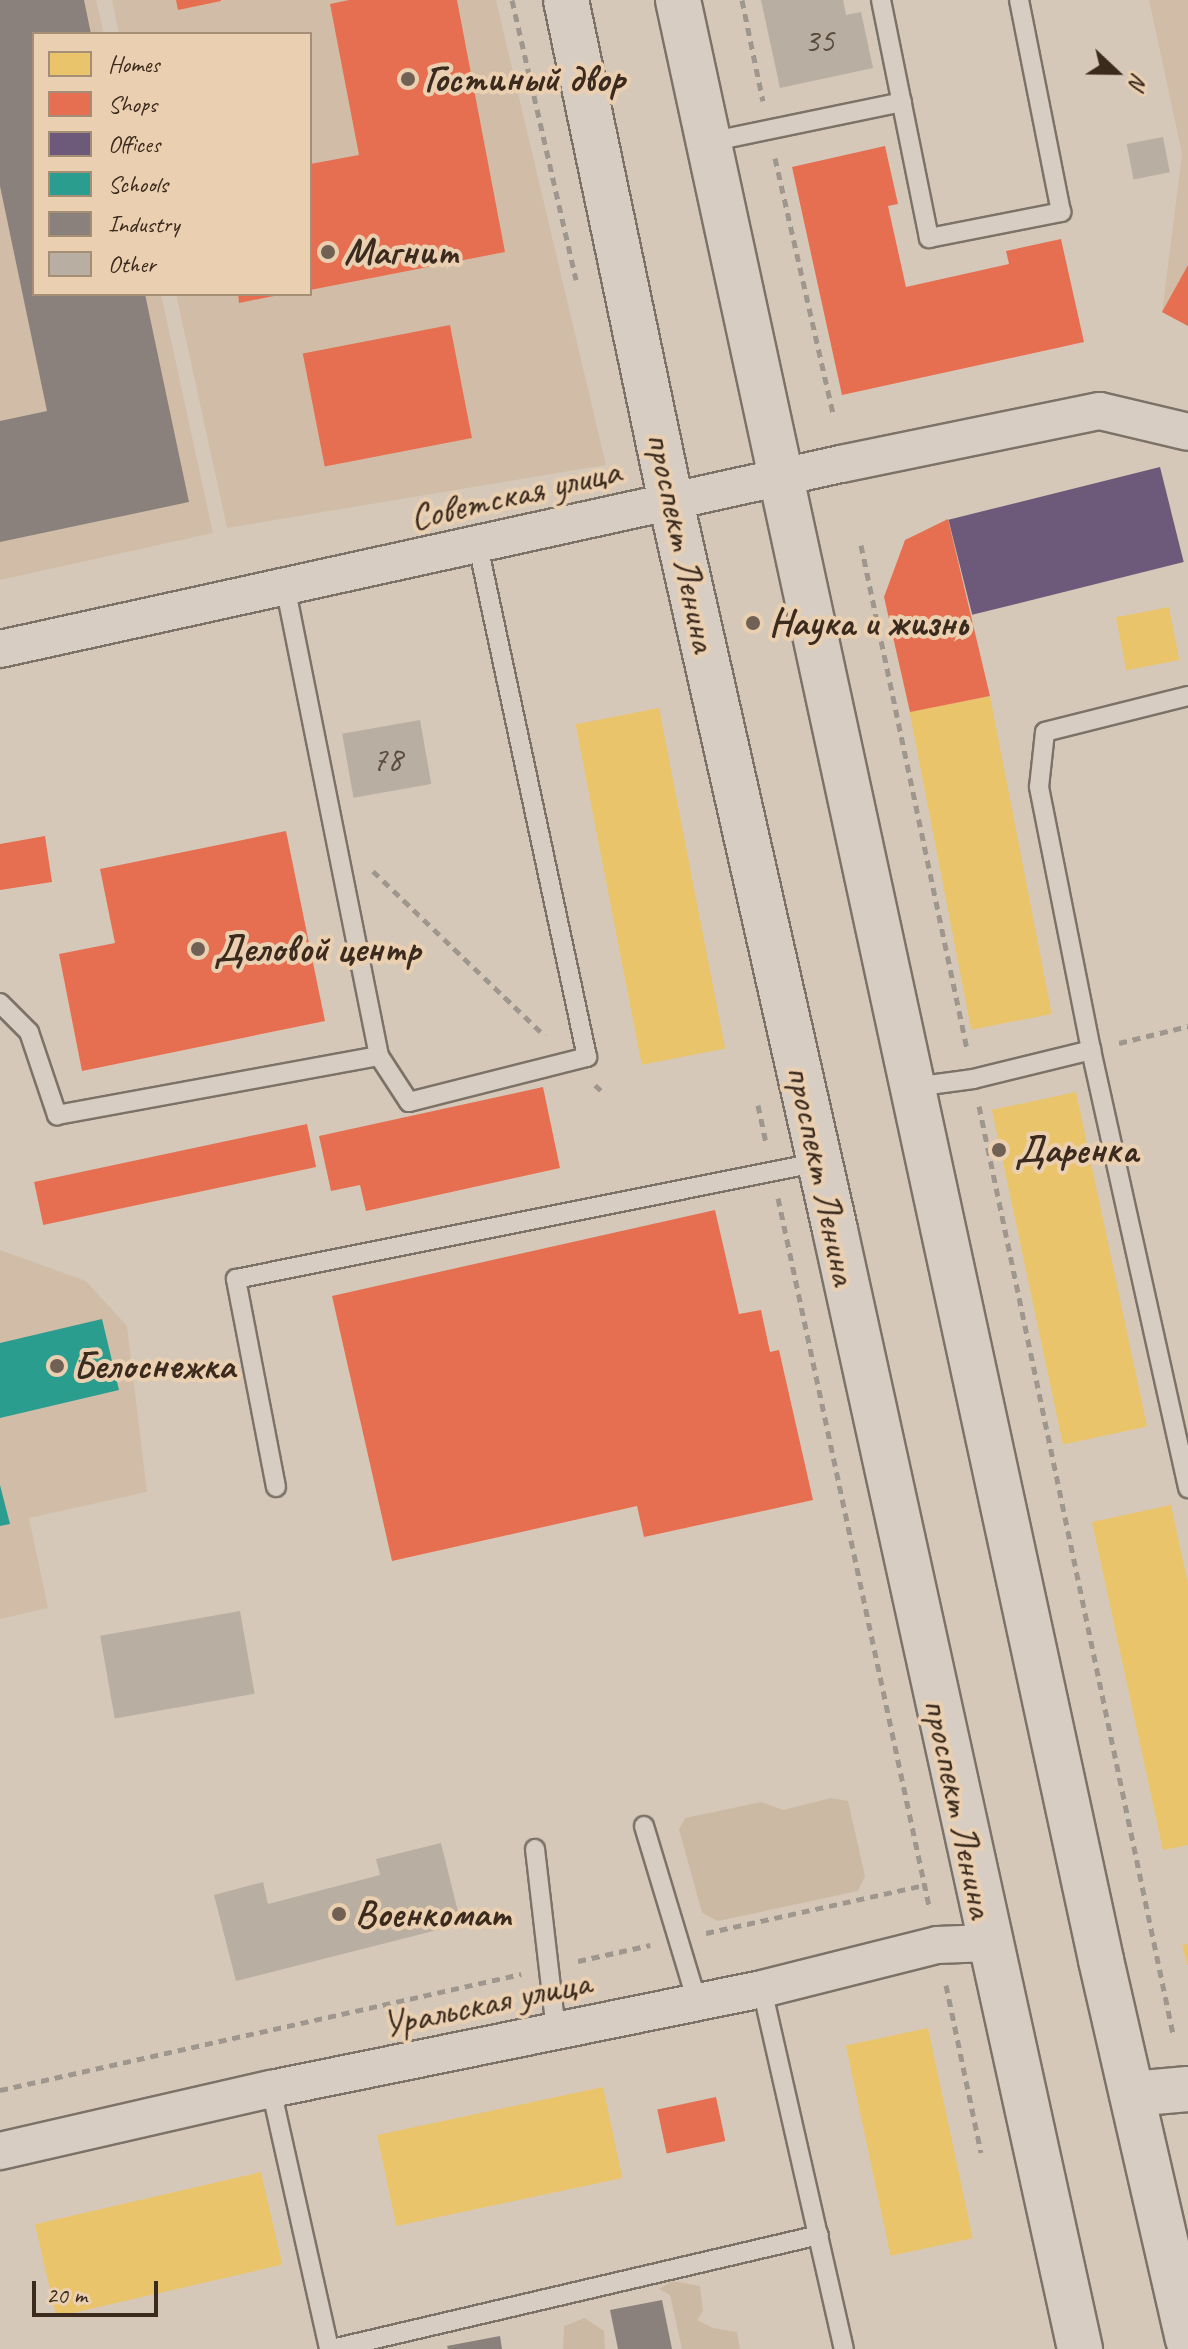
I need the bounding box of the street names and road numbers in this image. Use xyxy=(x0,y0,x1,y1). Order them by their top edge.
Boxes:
street label: проспект Ленина xyxy=(636,427,728,657)
street label: Советская улица xyxy=(404,447,626,541)
street label: проспект Ленина xyxy=(776,1060,868,1290)
street label: проспект Ленина xyxy=(913,1693,1005,1923)
street label: Уральская улица xyxy=(378,1959,594,2047)

